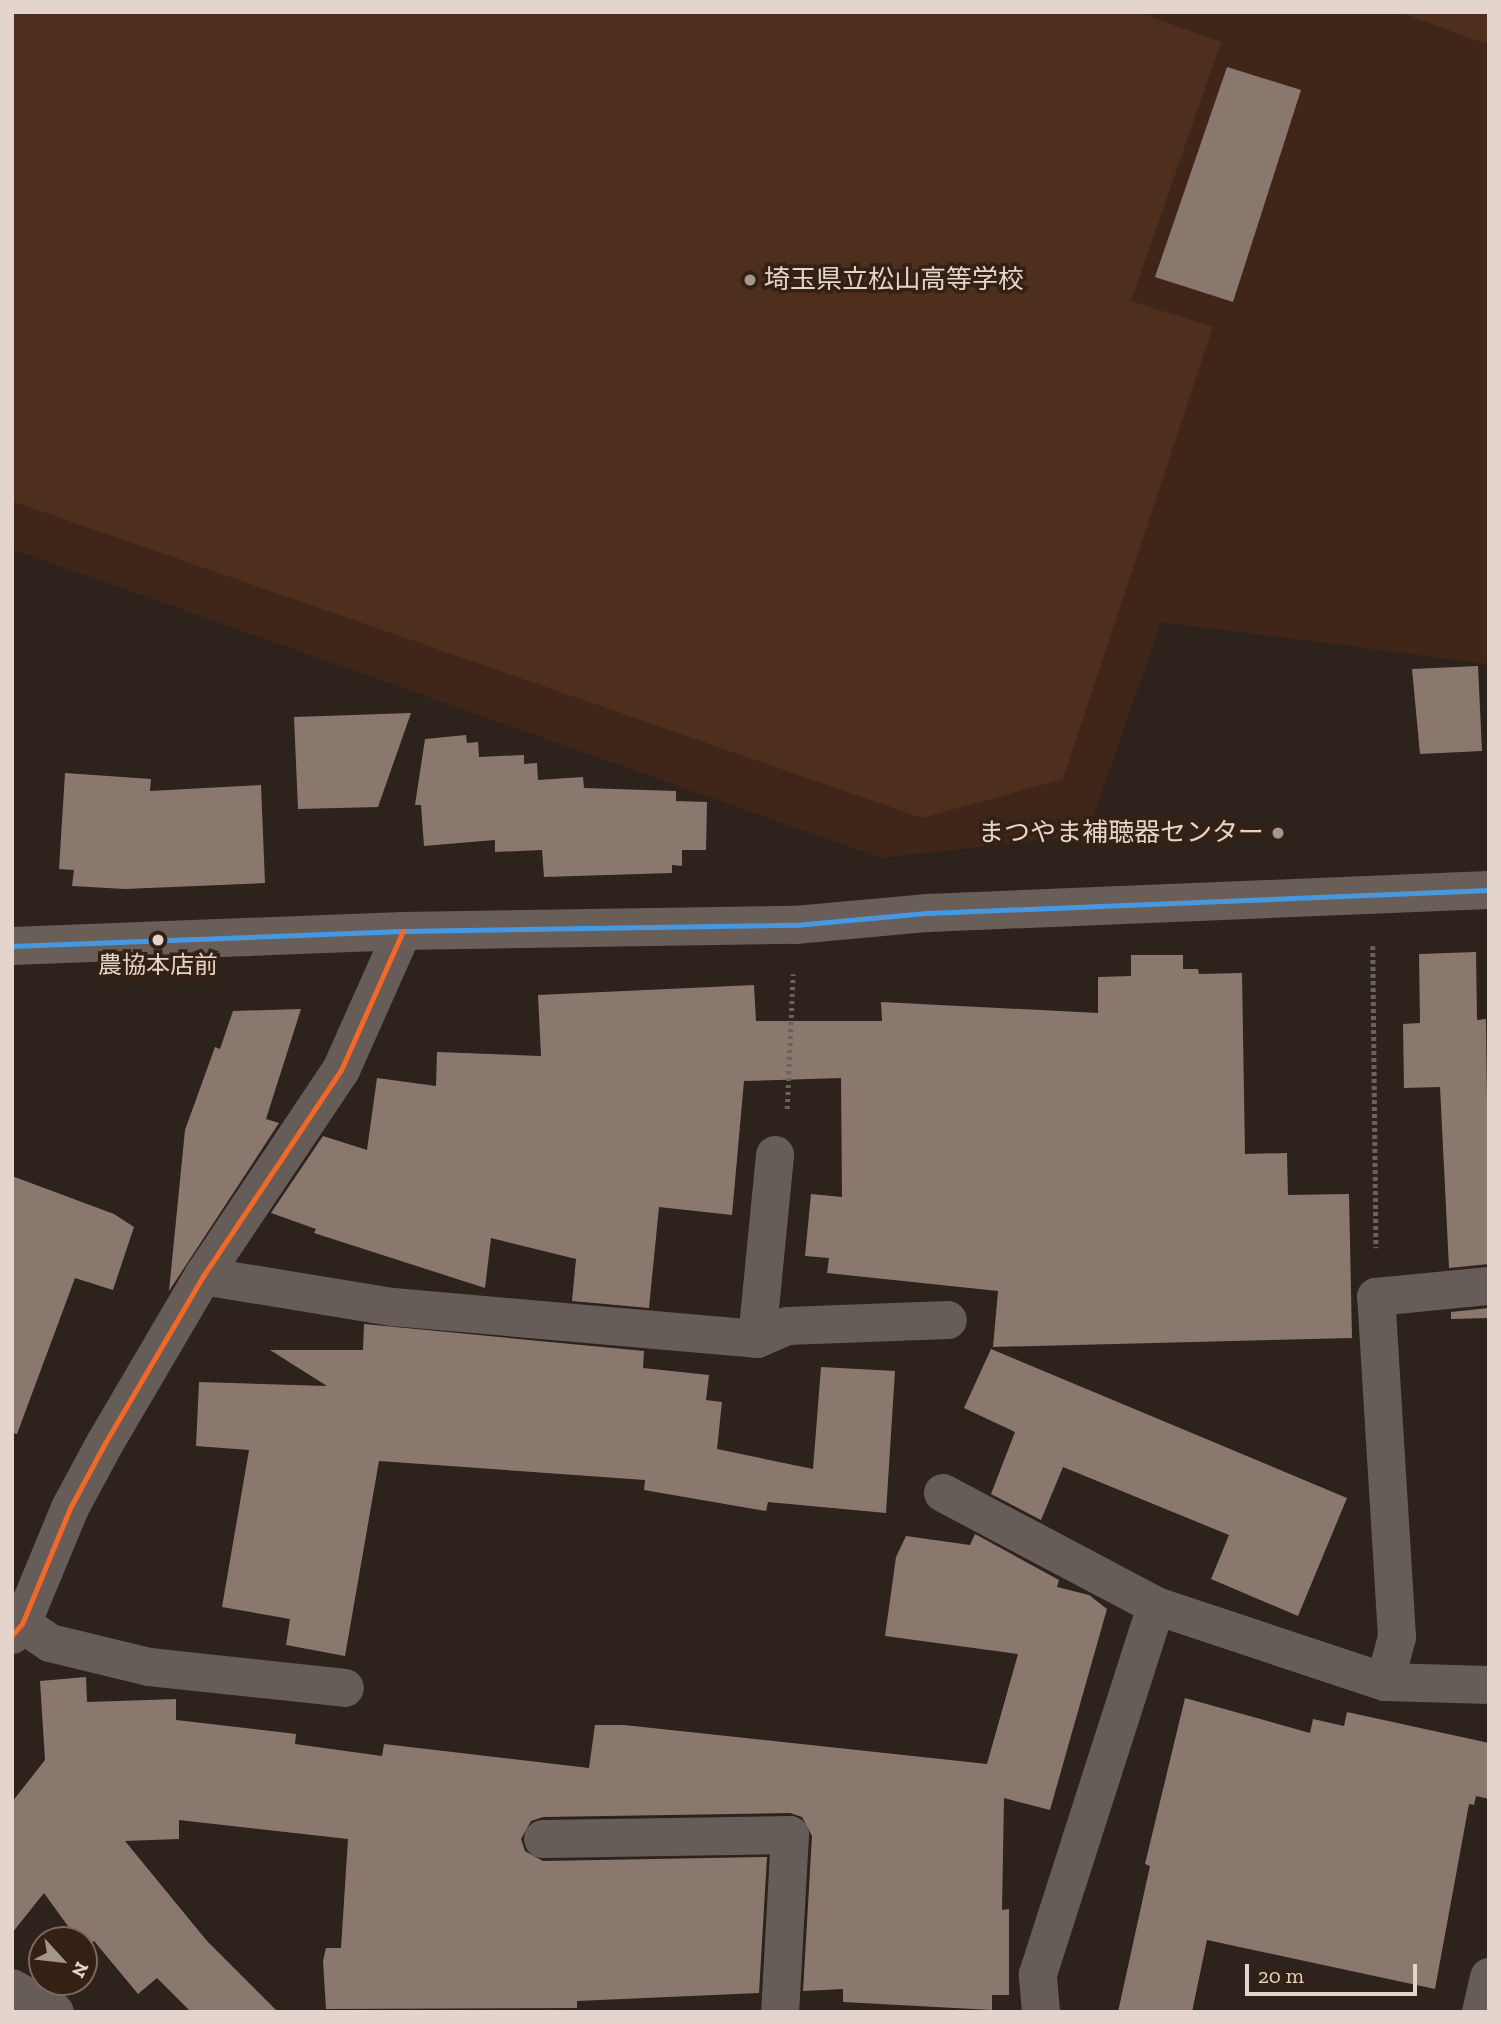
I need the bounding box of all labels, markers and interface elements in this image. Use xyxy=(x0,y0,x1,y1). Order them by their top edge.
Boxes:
place label: 埼玉県立松山高等学校 xyxy=(764,264,1024,296)
marker: 埼玉県立松山高等学校 xyxy=(742,272,758,288)
place label: まつやま補聴器センター xyxy=(978,817,1264,849)
marker: まつやま補聴器センター xyxy=(1270,825,1286,841)
marker: 農協本店前 xyxy=(151,933,165,947)
place label: 農協本店前 xyxy=(98,951,218,979)
north arrow xyxy=(28,1926,98,1996)
scale bar xyxy=(1249,1951,1420,1995)
text: N xyxy=(67,1958,94,1982)
text: 20 m xyxy=(1258,1963,1304,1988)

